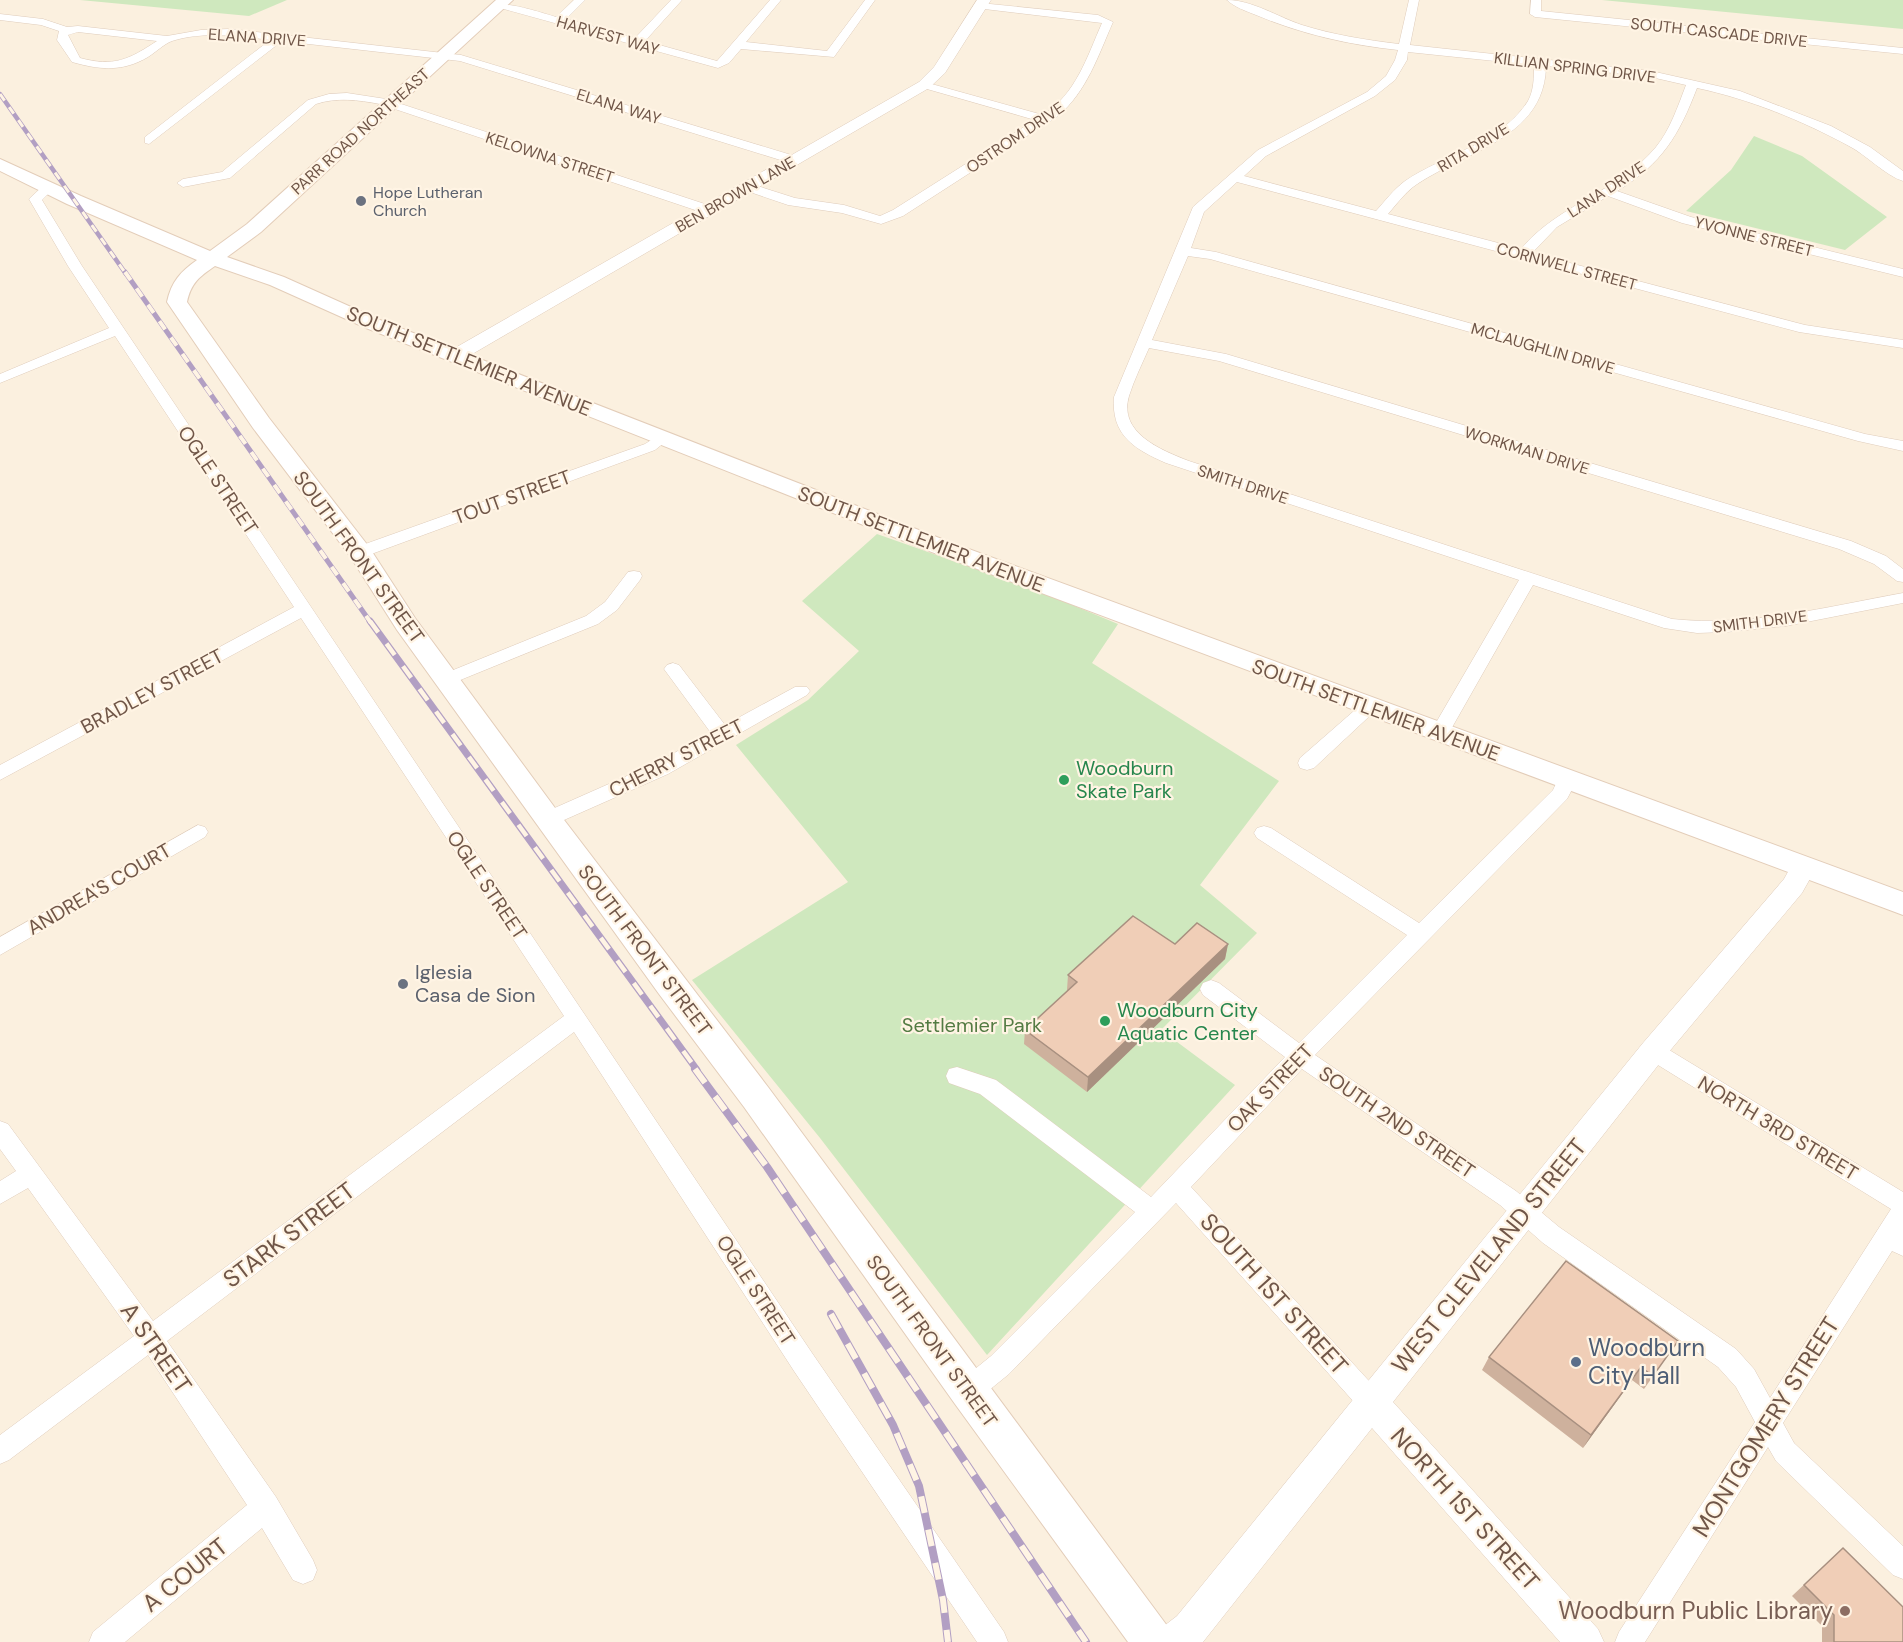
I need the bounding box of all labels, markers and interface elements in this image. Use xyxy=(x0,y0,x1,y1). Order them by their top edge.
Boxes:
street label: HARVEST WAY xyxy=(554,11,662,60)
street label: SOUTH CASCADE DRIVE xyxy=(1630,13,1808,52)
street label: ELANA DRIVE xyxy=(207,24,307,51)
street label: KILLIAN SPRING DRIVE xyxy=(1493,47,1657,88)
street label: PARR ROAD NORTHEAST xyxy=(287,64,434,199)
street label: ELANA WAY xyxy=(574,84,664,129)
street label: OSTROM DRIVE xyxy=(962,97,1068,178)
street label: RITA DRIVE xyxy=(1434,118,1513,177)
street label: KELOWNA STREET xyxy=(483,127,617,188)
street label: BEN BROWN LANE xyxy=(672,152,799,237)
street label: LANA DRIVE xyxy=(1563,156,1649,222)
place label: Hope Lutheran Church xyxy=(373,182,483,221)
marker: Hope Lutheran Church xyxy=(354,194,368,208)
street label: YVONNE STREET xyxy=(1692,212,1816,261)
street label: CORNWELL STREET xyxy=(1494,238,1639,295)
street label: SOUTH SETTLEMIER AVENUE xyxy=(343,300,595,422)
street label: MCLAUGHLIN DRIVE xyxy=(1469,318,1617,379)
street label: OGLE STREET xyxy=(172,421,264,539)
street label: WORKMAN DRIVE xyxy=(1462,421,1592,479)
street label: SMITH DRIVE xyxy=(1195,460,1291,509)
street label: TOUT STREET xyxy=(449,464,575,530)
street label: SOUTH FRONT STREET xyxy=(288,466,430,648)
street label: SOUTH SETTLEMIER AVENUE xyxy=(794,480,1048,598)
street label: SMITH DRIVE xyxy=(1712,605,1808,638)
street label: BRADLEY STREET xyxy=(76,642,228,740)
street label: SOUTH SETTLEMIER AVENUE xyxy=(1249,653,1503,767)
street label: CHERRY STREET xyxy=(604,713,748,803)
place label: Woodburn Skate Park xyxy=(1076,755,1173,804)
marker: Woodburn Skate Park xyxy=(1057,773,1071,787)
street label: OGLE STREET xyxy=(441,826,533,944)
street label: ANDREA'S COURT xyxy=(22,837,176,941)
street label: SOUTH FRONT STREET xyxy=(572,860,718,1040)
place label: Iglesia Casa de Sion xyxy=(415,959,535,1008)
marker: Iglesia Casa de Sion xyxy=(396,977,410,991)
place label: Woodburn City Aquatic Center xyxy=(1117,997,1258,1046)
park label: Settlemier Park xyxy=(902,1012,1042,1038)
marker: Woodburn City Aquatic Center xyxy=(1098,1014,1112,1028)
street label: OAK STREET xyxy=(1221,1038,1319,1138)
street label: SOUTH 2ND STREET xyxy=(1314,1060,1480,1184)
street label: NORTH 3RD STREET xyxy=(1693,1070,1863,1186)
street label: WEST CLEVELAND STREET xyxy=(1384,1132,1593,1379)
street label: STARK STREET xyxy=(216,1175,361,1294)
street label: SOUTH 1ST STREET xyxy=(1194,1206,1355,1381)
street label: OGLE STREET xyxy=(711,1230,801,1350)
street label: SOUTH FRONT STREET xyxy=(861,1250,1003,1432)
street label: A STREET xyxy=(114,1296,199,1399)
street label: MONTGOMERY STREET xyxy=(1685,1311,1846,1543)
place label: Woodburn City Hall xyxy=(1588,1332,1705,1391)
marker: Woodburn City Hall xyxy=(1569,1355,1583,1369)
street label: NORTH 1ST STREET xyxy=(1384,1421,1547,1596)
street label: A COURT xyxy=(135,1531,234,1619)
place label: Woodburn Public Library xyxy=(1558,1595,1833,1626)
marker: Woodburn Public Library xyxy=(1838,1604,1852,1618)

